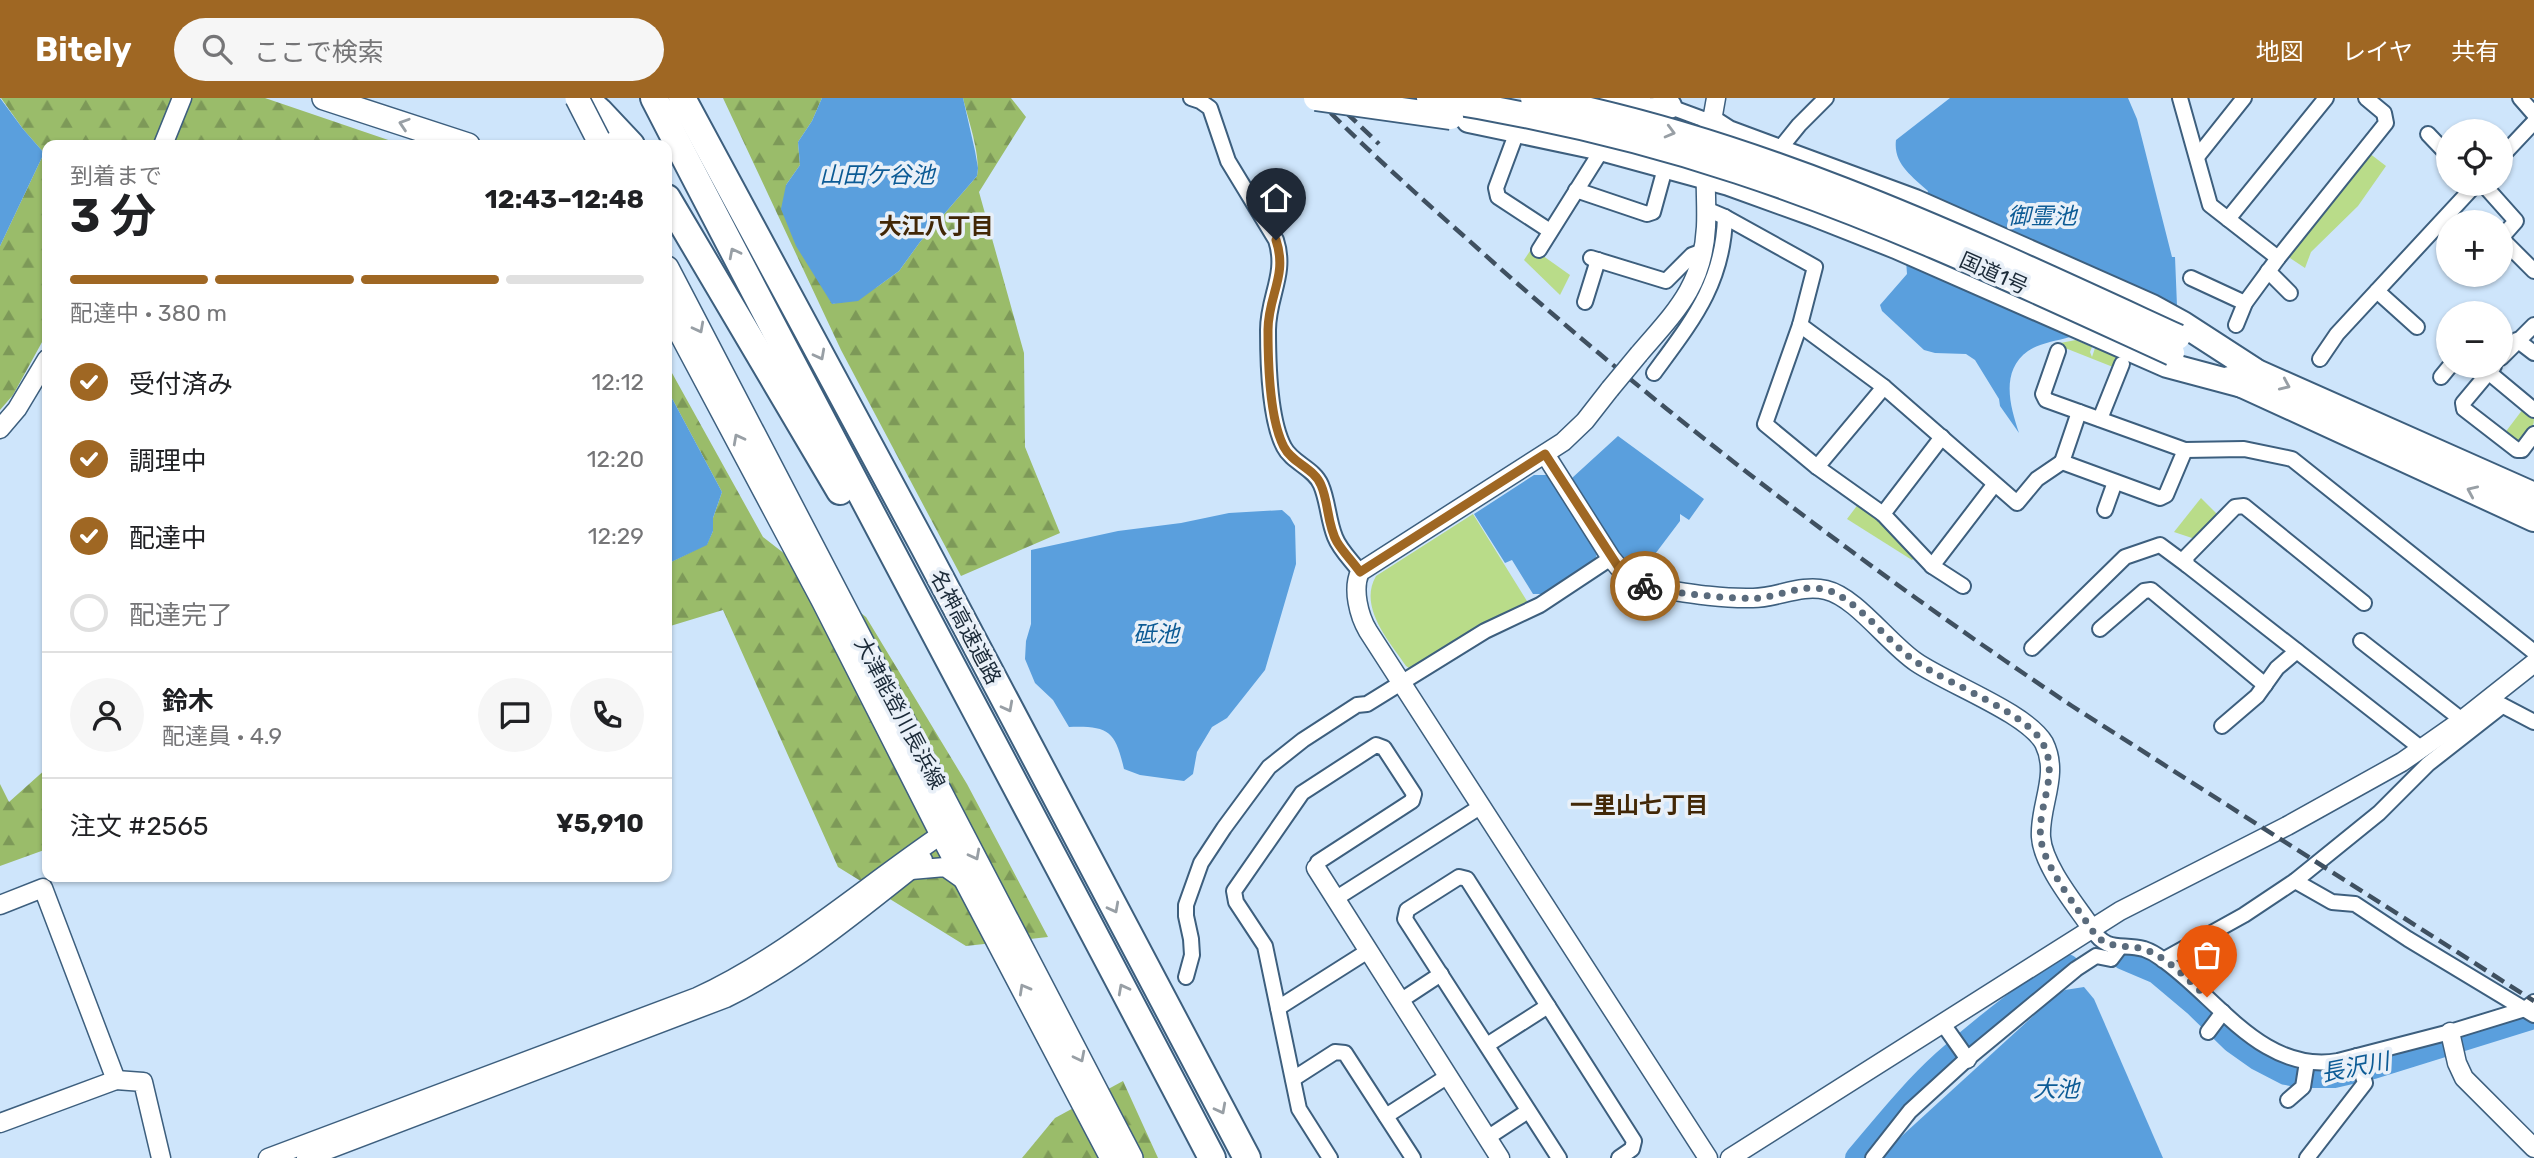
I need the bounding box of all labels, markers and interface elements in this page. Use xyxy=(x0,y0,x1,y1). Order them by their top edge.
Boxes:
search box xyxy=(174,18,664,81)
text: Bitely xyxy=(35,30,132,69)
icon: search xyxy=(198,30,236,68)
text: ここで検索 xyxy=(254,37,384,68)
text: 地図 xyxy=(2256,38,2304,66)
text: レイヤ xyxy=(2342,38,2413,66)
text: 共有 xyxy=(2451,38,2499,66)
one-way arrow xyxy=(398,118,410,132)
map controls xyxy=(2436,119,2513,378)
button: locate xyxy=(2436,119,2513,196)
one-way arrow xyxy=(1664,124,1676,138)
water label: 山田ケ谷池 xyxy=(820,161,937,189)
text: 到着まで xyxy=(70,162,162,190)
pin xyxy=(1246,168,1306,240)
icon: home xyxy=(1257,179,1295,217)
text: 12:43–12:48 xyxy=(485,184,644,215)
text: 3 分 xyxy=(70,189,156,244)
water label: 御霊池 xyxy=(2008,202,2079,230)
button: + xyxy=(2436,210,2513,287)
district label: 大江八丁目 xyxy=(879,212,994,240)
street label: 国道1号 xyxy=(1956,247,2032,299)
one-way arrow xyxy=(729,248,742,260)
text: 配達中 · 380 m xyxy=(70,299,227,327)
button: − xyxy=(2436,301,2513,378)
one-way arrow xyxy=(690,321,704,334)
one-way arrow xyxy=(812,348,826,360)
icon: check xyxy=(70,363,108,401)
text: 12:12 xyxy=(591,368,644,396)
text: 受付済み xyxy=(129,369,233,400)
one-way arrow xyxy=(2278,377,2290,391)
one-way arrow xyxy=(733,434,746,446)
icon: check xyxy=(70,440,108,478)
text: 12:20 xyxy=(587,445,644,473)
text: 調理中 xyxy=(129,446,207,477)
one-way arrow xyxy=(2467,485,2479,499)
icon: check xyxy=(70,517,108,555)
text: 12:29 xyxy=(588,522,644,550)
text: 配達中 xyxy=(129,523,207,554)
courier xyxy=(1610,551,1680,621)
street label: 名神高速道路 xyxy=(925,566,1007,688)
icon: bike xyxy=(1626,567,1664,605)
text: 配達完了 xyxy=(129,600,233,631)
water label: 砥池 xyxy=(1133,620,1181,648)
street label: 大津能登川長浜線 xyxy=(850,633,950,793)
button: person xyxy=(70,678,144,752)
button: chat xyxy=(478,678,552,752)
button: phone xyxy=(570,678,644,752)
text: 鈴木 xyxy=(162,686,214,717)
one-way arrow xyxy=(1000,700,1013,712)
text: 配達員 · 4.9 xyxy=(162,722,282,750)
district label: 一里山七丁目 xyxy=(1570,791,1708,819)
text: ¥5,910 xyxy=(556,808,644,839)
text: 注文 #2565 xyxy=(70,811,208,842)
one-way arrow xyxy=(967,848,980,861)
one-way arrow xyxy=(1106,901,1120,913)
pin xyxy=(2177,925,2237,997)
icon: bag xyxy=(2188,936,2226,974)
one-way arrow xyxy=(1019,983,1032,996)
one-way arrow xyxy=(1118,984,1132,996)
water label: 長沢川 xyxy=(2318,1046,2394,1087)
one-way arrow xyxy=(1071,1050,1085,1063)
water label: 大池 xyxy=(2033,1075,2081,1103)
one-way arrow xyxy=(1213,1102,1226,1114)

